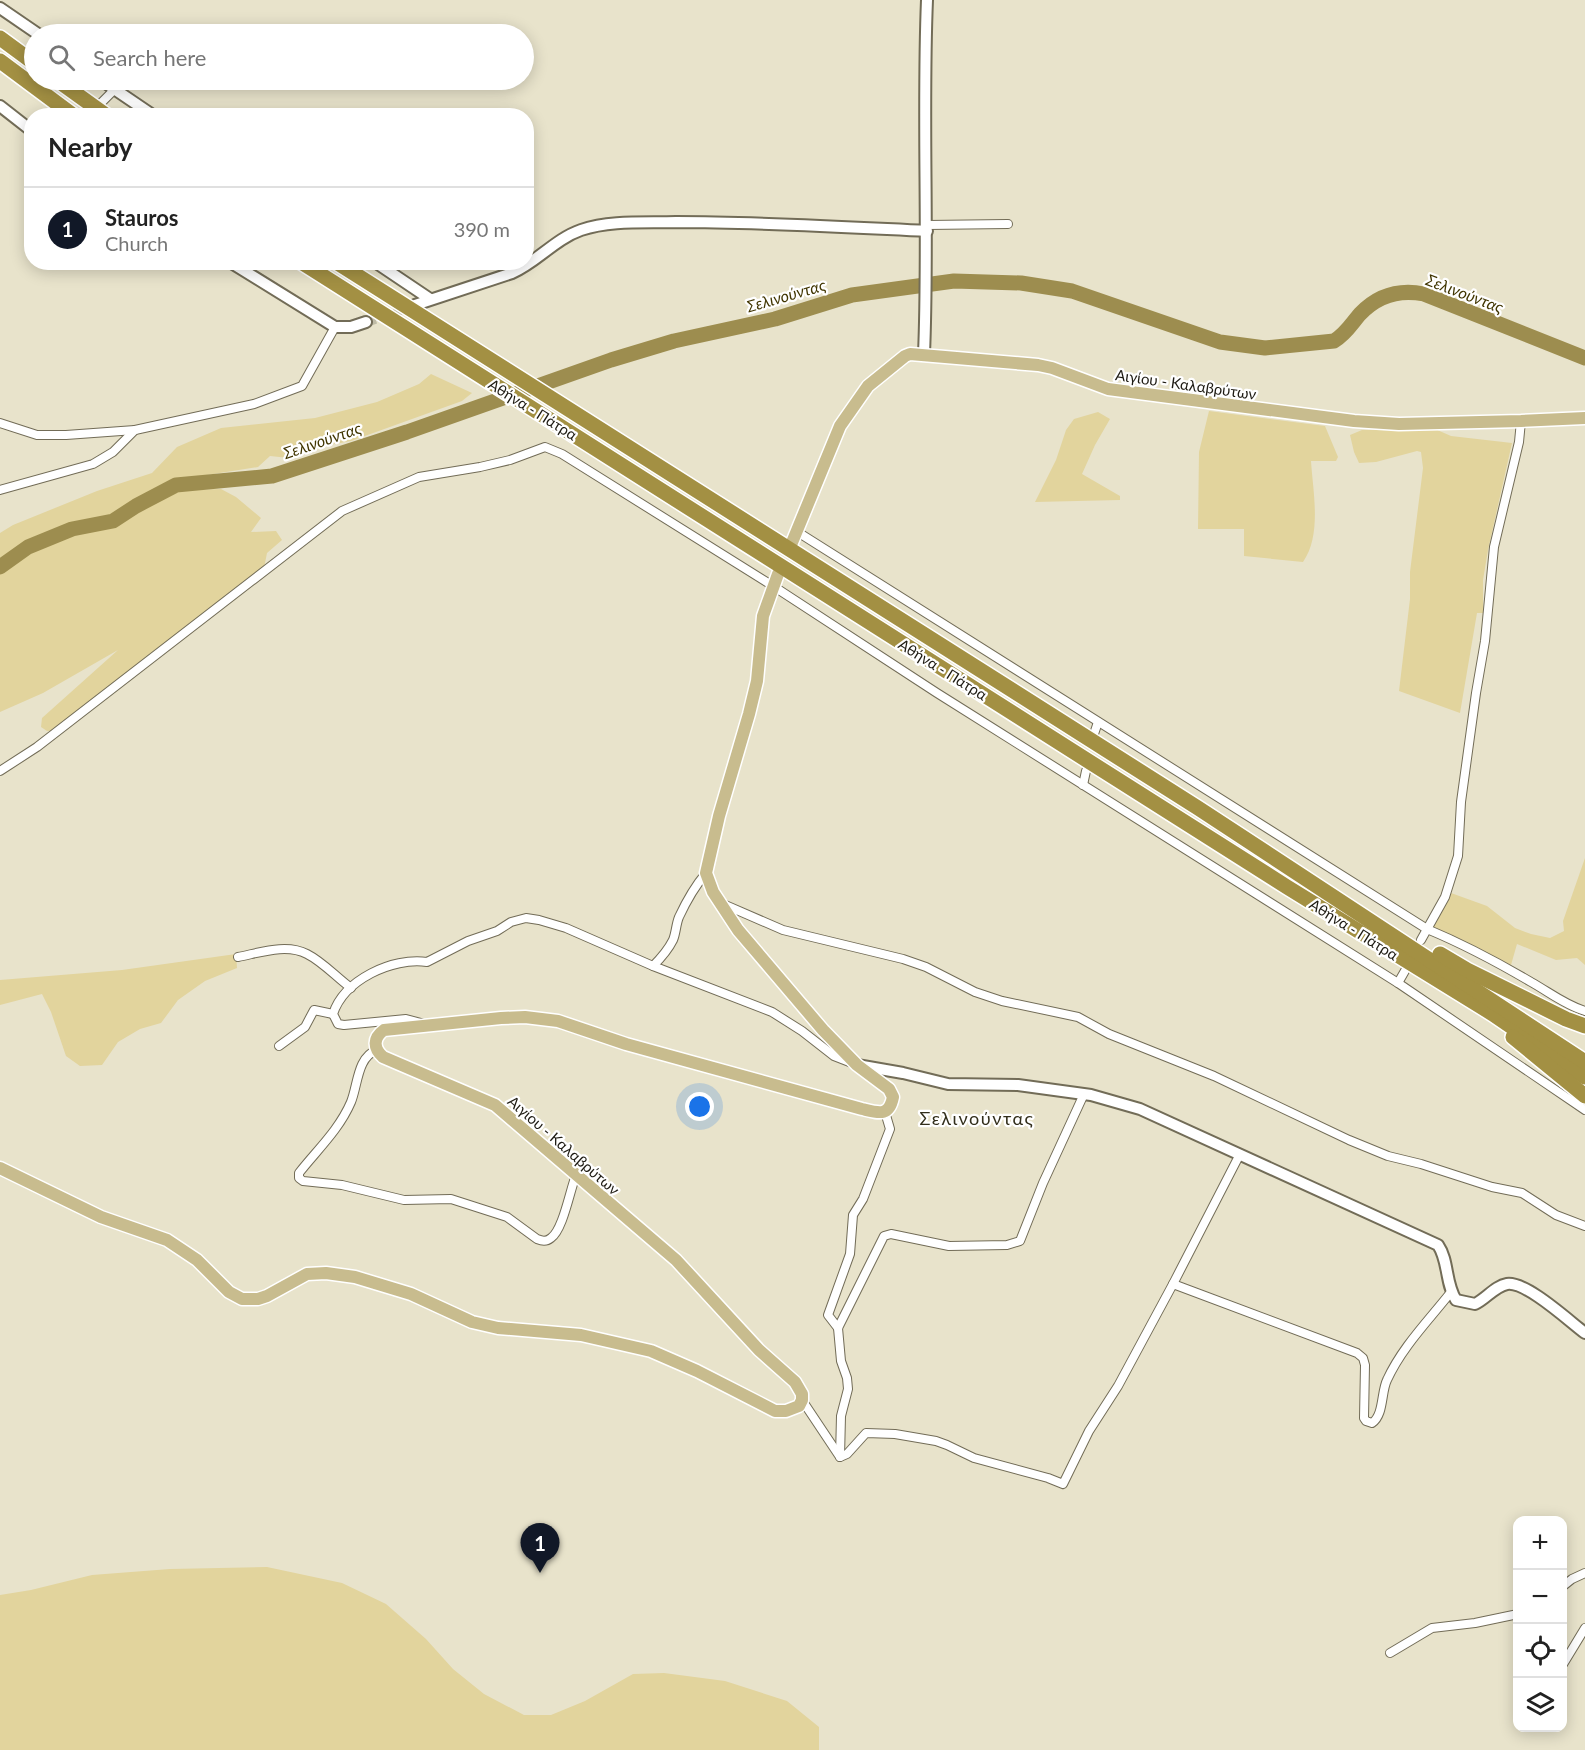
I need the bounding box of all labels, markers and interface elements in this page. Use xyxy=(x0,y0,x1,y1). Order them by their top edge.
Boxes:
search box xyxy=(24,24,534,90)
icon: search xyxy=(45,41,78,74)
text: Search here xyxy=(93,44,206,71)
text: Nearby xyxy=(48,131,133,163)
text: Stauros xyxy=(105,204,179,231)
text: 1 xyxy=(62,217,73,241)
text: 390 m xyxy=(454,217,510,241)
text: Church xyxy=(105,231,168,255)
water label: Σελινούντας xyxy=(1423,269,1506,316)
water label: Σελινούντας xyxy=(743,275,828,316)
street label: Αιγίου - Καλαβρύτων xyxy=(1114,365,1258,403)
street label: Αθήνα - Πάτρα xyxy=(485,375,581,443)
water label: Σελινούντας xyxy=(280,418,364,463)
street label: Αθήνα - Πάτρα xyxy=(895,635,991,703)
street label: Αθήνα - Πάτρα xyxy=(1306,895,1402,963)
street label: Αιγίου - Καλαβρύτων xyxy=(505,1092,624,1199)
your location xyxy=(685,1092,714,1121)
district label: Σελινούντας xyxy=(920,1107,1034,1129)
map controls xyxy=(1513,1516,1567,1732)
button: + xyxy=(1513,1516,1567,1570)
pin: 1 xyxy=(520,1524,560,1573)
button: − xyxy=(1513,1570,1567,1624)
button: locate xyxy=(1513,1624,1567,1678)
button: layers xyxy=(1513,1678,1567,1732)

